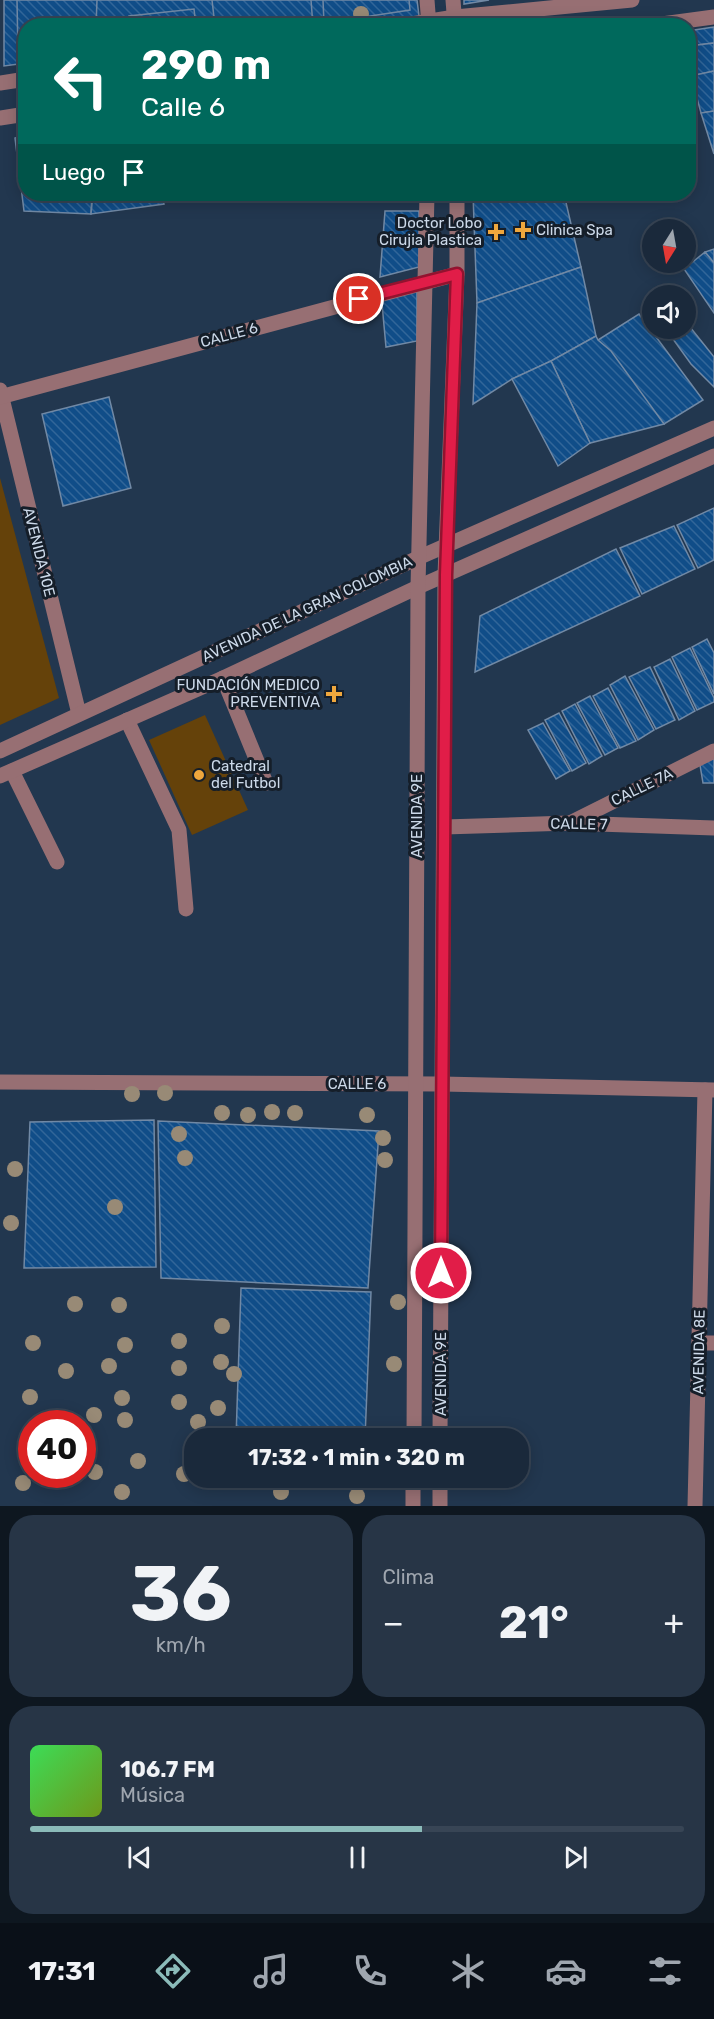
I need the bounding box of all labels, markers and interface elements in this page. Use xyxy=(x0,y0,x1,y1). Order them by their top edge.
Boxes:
text: 290 m xyxy=(141,40,271,90)
icon: left xyxy=(42,42,120,120)
text: Calle 6 xyxy=(141,91,225,123)
icon: arrive xyxy=(117,156,150,189)
text: Luego xyxy=(42,159,105,186)
place label: Doctor Lobo Cirujia Plastica xyxy=(379,214,482,249)
north arrow xyxy=(642,219,696,273)
map controls xyxy=(642,219,696,339)
marker: Clinica Spa xyxy=(514,221,532,239)
place label: Clinica Spa xyxy=(536,221,613,239)
marker: Doctor Lobo Cirujia Plastica xyxy=(487,223,505,241)
pin xyxy=(333,273,384,324)
icon: arrive xyxy=(342,282,375,315)
button: sound xyxy=(642,285,696,339)
street label: CALLE 6 xyxy=(198,319,260,351)
street label: AVENIDA 10E xyxy=(19,506,59,598)
street label: AVENIDA DE LA GRAN COLOMBIA xyxy=(199,552,415,666)
place label: FUNDACIÓN MEDICO PREVENTIVA xyxy=(176,676,320,711)
marker: FUNDACIÓN MEDICO PREVENTIVA xyxy=(325,685,343,703)
place label: Catedral del Futbol xyxy=(211,757,280,792)
street label: CALLE 7A xyxy=(608,764,676,810)
marker: Catedral del Futbol xyxy=(192,768,206,782)
street label: AVENIDA 9E xyxy=(408,774,426,858)
street label: CALLE 7 xyxy=(550,815,608,834)
street label: CALLE 6 xyxy=(328,1075,386,1093)
position arrow xyxy=(409,1241,473,1305)
street label: AVENIDA 8E xyxy=(689,1309,709,1395)
street label: AVENIDA 9E xyxy=(432,1332,450,1416)
speed limit sign: 40 xyxy=(18,1410,96,1488)
text: 17:32 · 1 min · 320 m xyxy=(248,1444,465,1471)
text: 36 xyxy=(130,1547,232,1640)
text: Clima xyxy=(383,1565,434,1589)
text: 21° xyxy=(499,1596,569,1649)
text: − xyxy=(383,1603,404,1642)
text: + xyxy=(663,1603,684,1642)
text: km/h xyxy=(156,1633,206,1657)
text: 106.7 FM xyxy=(120,1756,215,1783)
text: Música xyxy=(120,1783,185,1807)
icon: previous xyxy=(123,1841,156,1874)
icon: pause xyxy=(341,1841,374,1874)
icon: next xyxy=(559,1841,592,1874)
icon: directions xyxy=(152,1950,194,1992)
icon: music xyxy=(250,1950,292,1992)
icon: phone xyxy=(349,1950,391,1992)
icon: climate xyxy=(447,1950,489,1992)
icon: car xyxy=(545,1950,587,1992)
icon: filters xyxy=(644,1950,686,1992)
text: 17:31 xyxy=(28,1955,96,1987)

